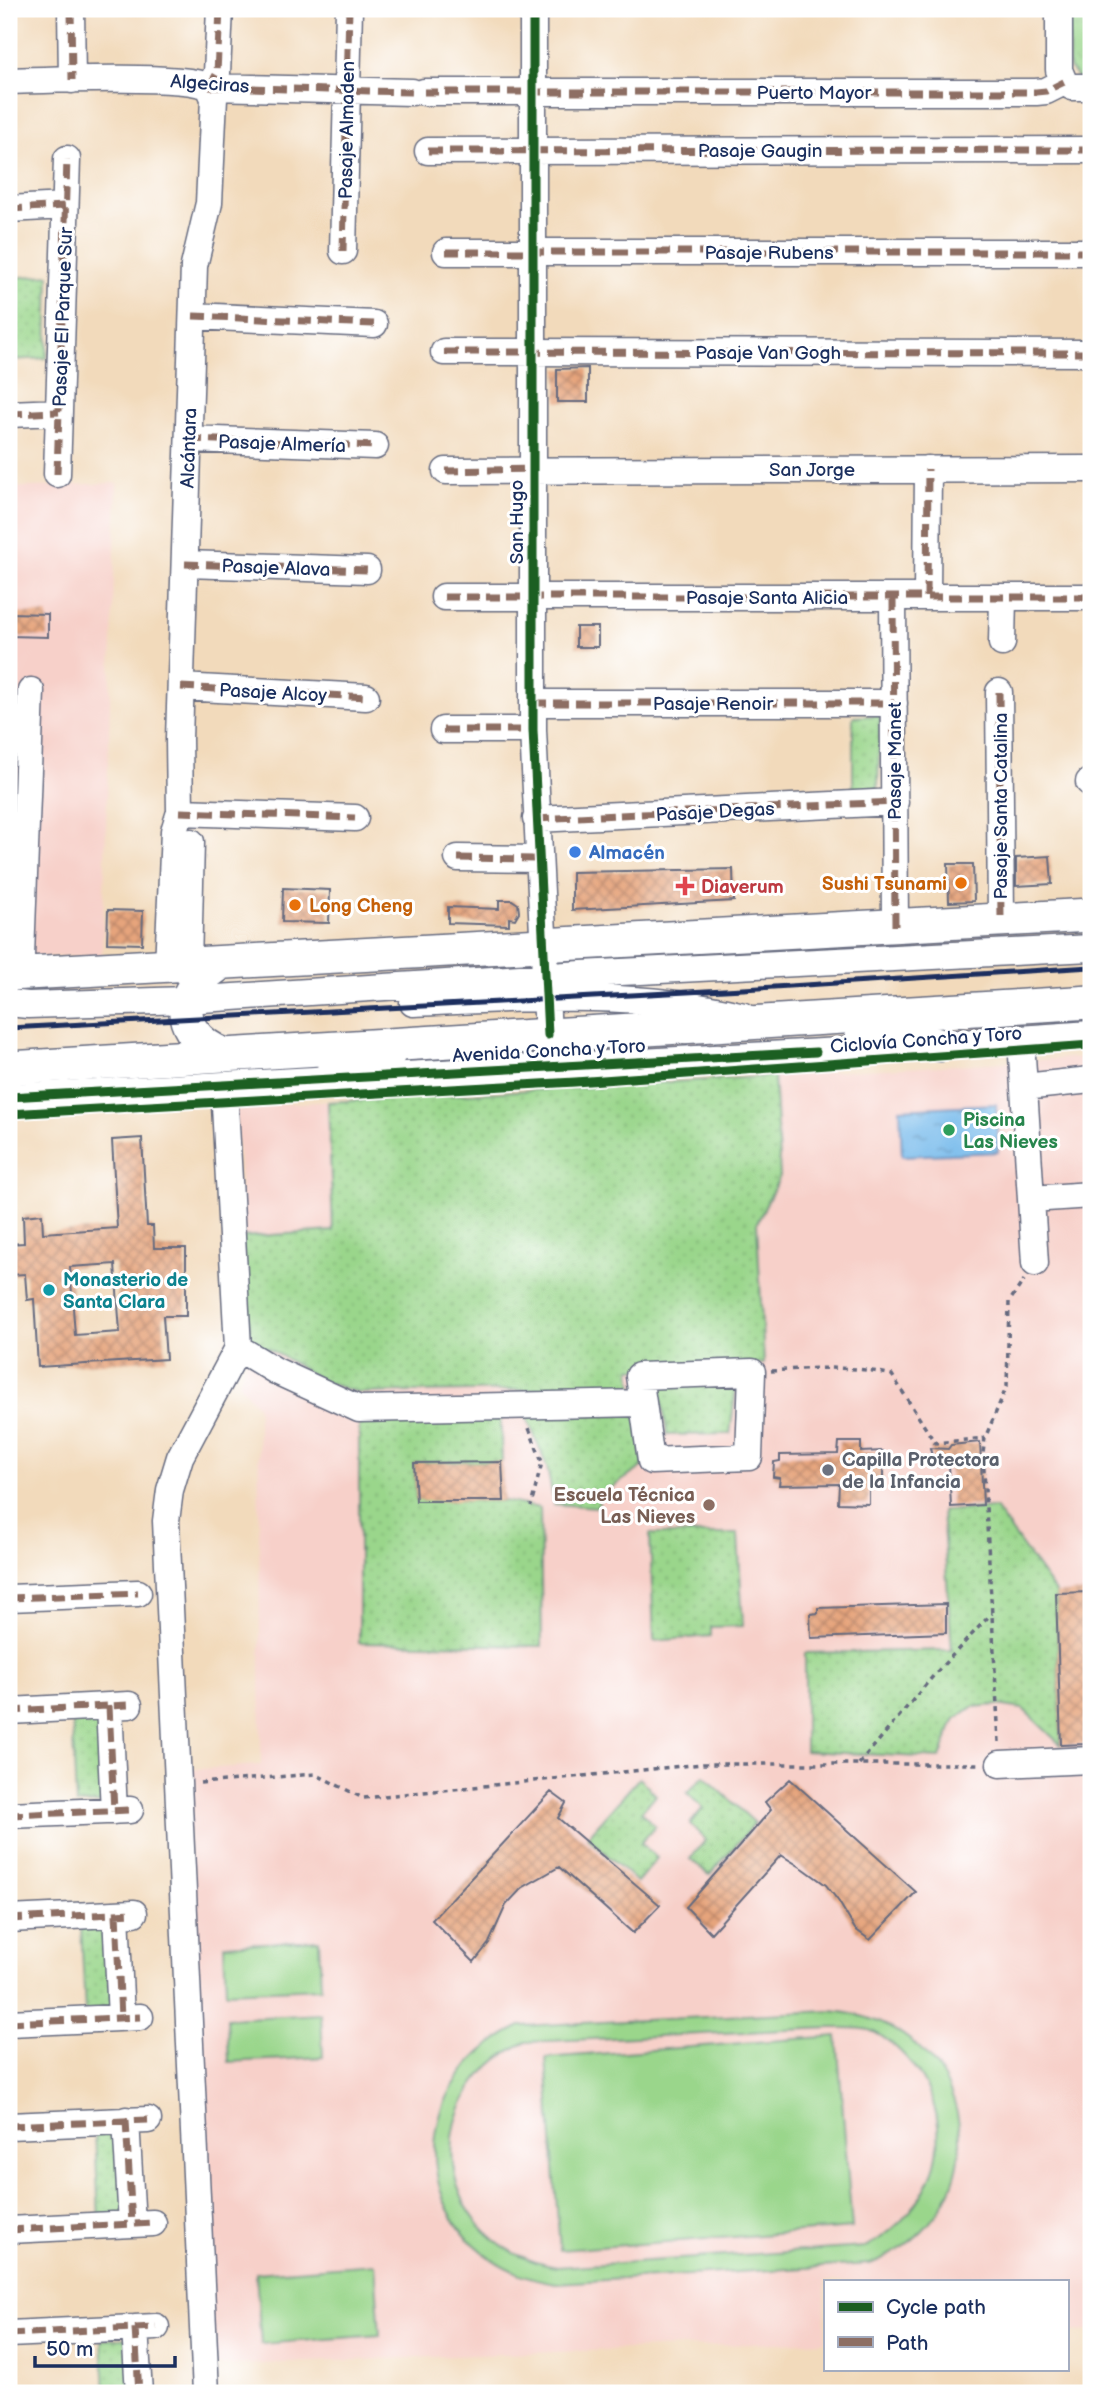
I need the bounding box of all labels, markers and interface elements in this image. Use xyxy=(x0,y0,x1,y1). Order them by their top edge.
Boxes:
street label: Pasaje Almaden xyxy=(335,61,360,199)
street label: Algeciras xyxy=(170,70,250,99)
street label: Puerto Mayor xyxy=(757,82,873,105)
street label: Pasaje Gaugin xyxy=(698,140,822,163)
street label: Pasaje El Parque Sur xyxy=(49,226,78,407)
street label: Pasaje Rubens xyxy=(704,242,834,265)
street label: Pasaje Van Gogh xyxy=(695,342,841,365)
street label: Alcántara xyxy=(177,407,202,489)
street label: Pasaje Almería xyxy=(218,431,346,458)
street label: San Jorge xyxy=(769,459,855,482)
street label: San Hugo xyxy=(506,480,529,564)
street label: Pasaje Alava xyxy=(221,555,331,582)
street label: Pasaje Santa Alicia xyxy=(686,587,848,610)
street label: Pasaje Alcoy xyxy=(218,679,328,708)
street label: Pasaje Renoir xyxy=(653,693,774,716)
street label: Pasaje Manet xyxy=(884,702,907,820)
street label: Pasaje Santa Catalina xyxy=(990,712,1013,900)
street label: Pasaje Degas xyxy=(655,798,775,827)
place label: Almacén xyxy=(588,842,665,865)
marker: Almacén xyxy=(567,844,583,860)
place label: Sushi Tsunami xyxy=(822,873,947,896)
marker: Sushi Tsunami xyxy=(953,875,969,891)
marker: Diaverum xyxy=(675,876,695,896)
place label: Diaverum xyxy=(701,876,784,899)
place label: Long Cheng xyxy=(309,895,413,918)
marker: Long Cheng xyxy=(287,897,303,913)
street label: Ciclovía Concha y Toro xyxy=(829,1022,1023,1059)
street label: Avenida Concha y Toro xyxy=(452,1035,646,1068)
place label: Piscina Las Nieves xyxy=(963,1109,1058,1154)
marker: Piscina Las Nieves xyxy=(941,1122,957,1138)
place label: Monasterio de Santa Clara xyxy=(63,1269,188,1314)
marker: Monasterio de Santa Clara xyxy=(41,1282,57,1298)
place label: Capilla Protectora de la Infancia xyxy=(842,1449,1000,1494)
marker: Capilla Protectora de la Infancia xyxy=(820,1462,836,1478)
place label: Escuela Técnica Las Nieves xyxy=(554,1484,695,1529)
marker: Escuela Técnica Las Nieves xyxy=(701,1497,717,1513)
legend xyxy=(824,2280,1068,2370)
text: Cycle path xyxy=(886,2295,986,2320)
scale bar xyxy=(35,2325,175,2369)
text: Path xyxy=(886,2331,928,2356)
text: 50 m xyxy=(46,2337,93,2362)

